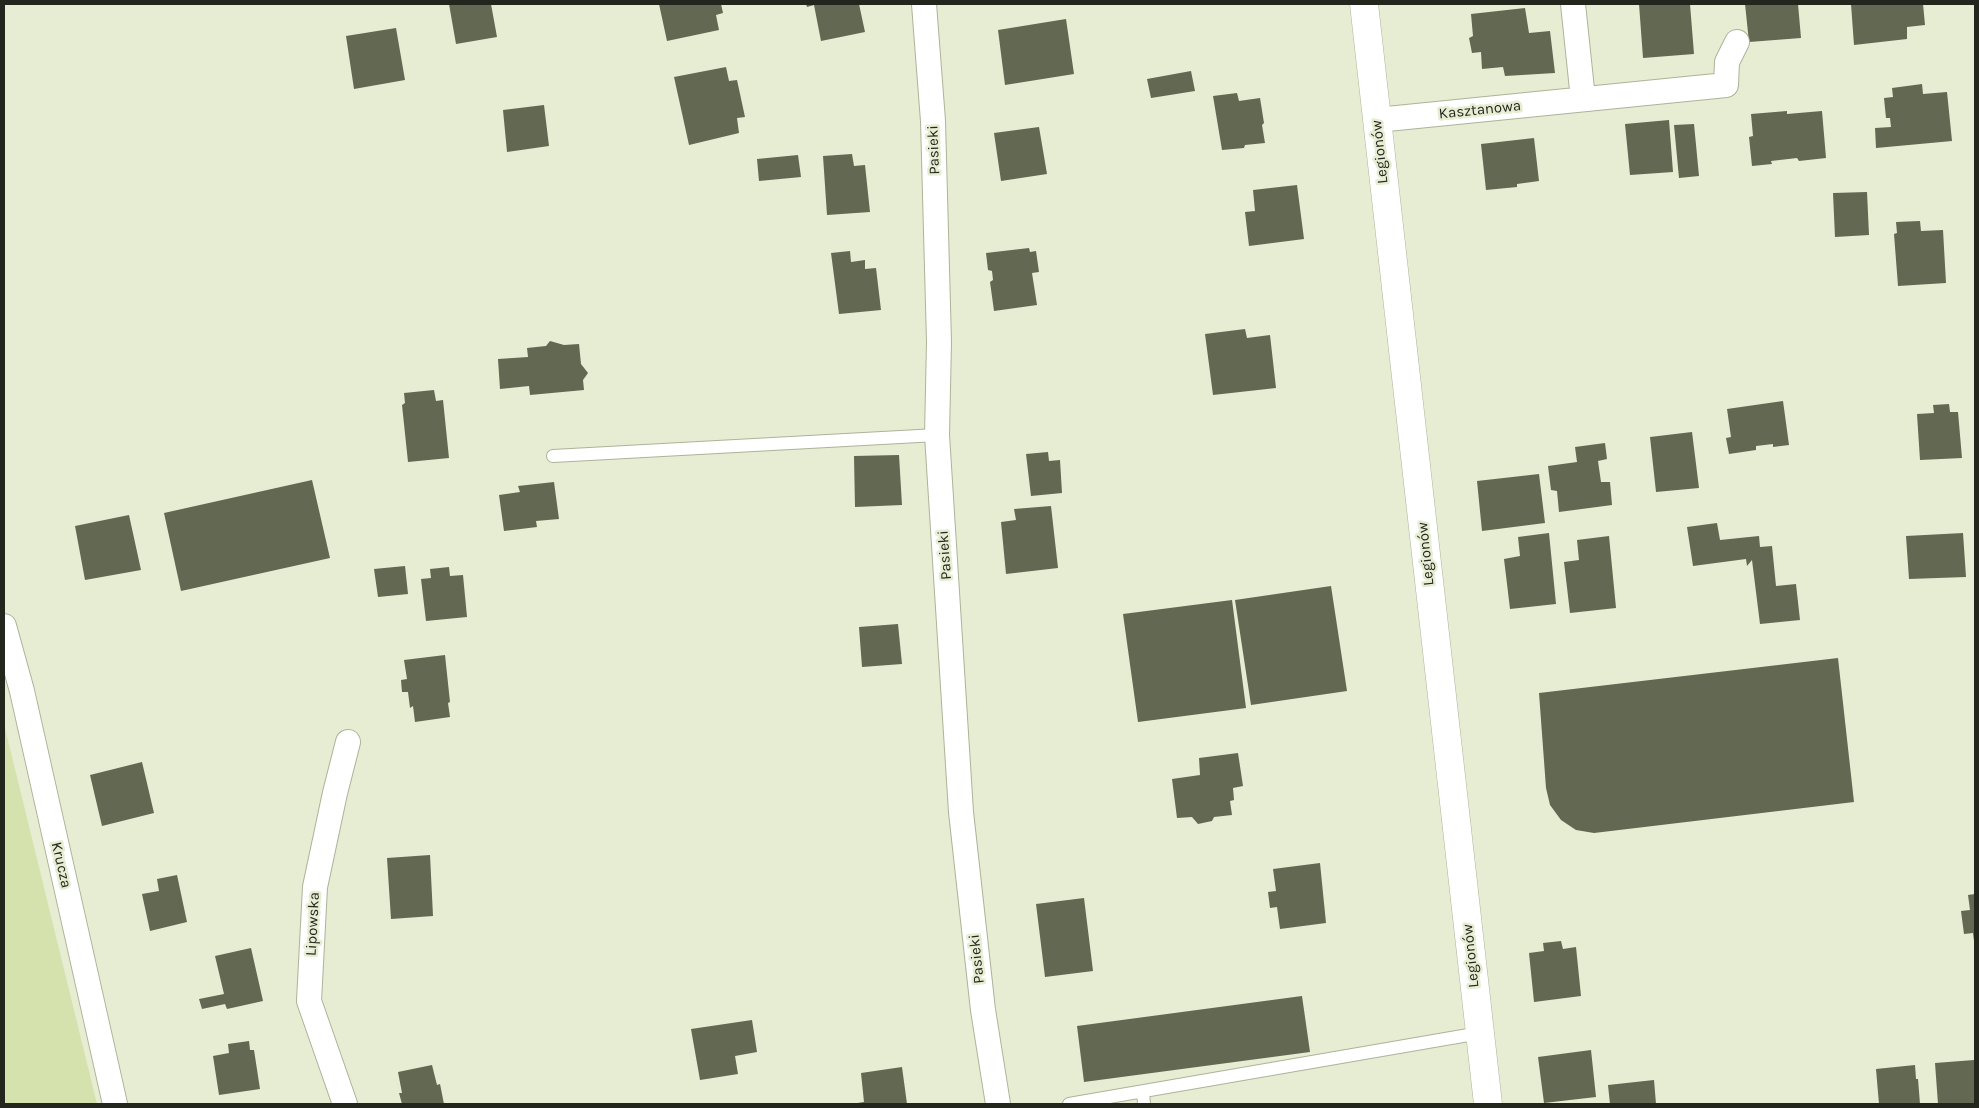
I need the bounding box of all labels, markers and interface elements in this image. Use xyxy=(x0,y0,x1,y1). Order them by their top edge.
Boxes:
street label: Kasztanowa xyxy=(1438,97,1522,123)
street label: Legionów xyxy=(1368,119,1392,185)
street label: Pasieki xyxy=(924,125,944,175)
street label: Legionów xyxy=(1414,521,1438,587)
street label: Pasieki xyxy=(934,530,956,580)
street label: Krucza xyxy=(47,840,75,890)
street label: Lipowska xyxy=(302,892,324,956)
street label: Legionów xyxy=(1459,923,1483,989)
street label: Pasieki xyxy=(965,933,989,985)

